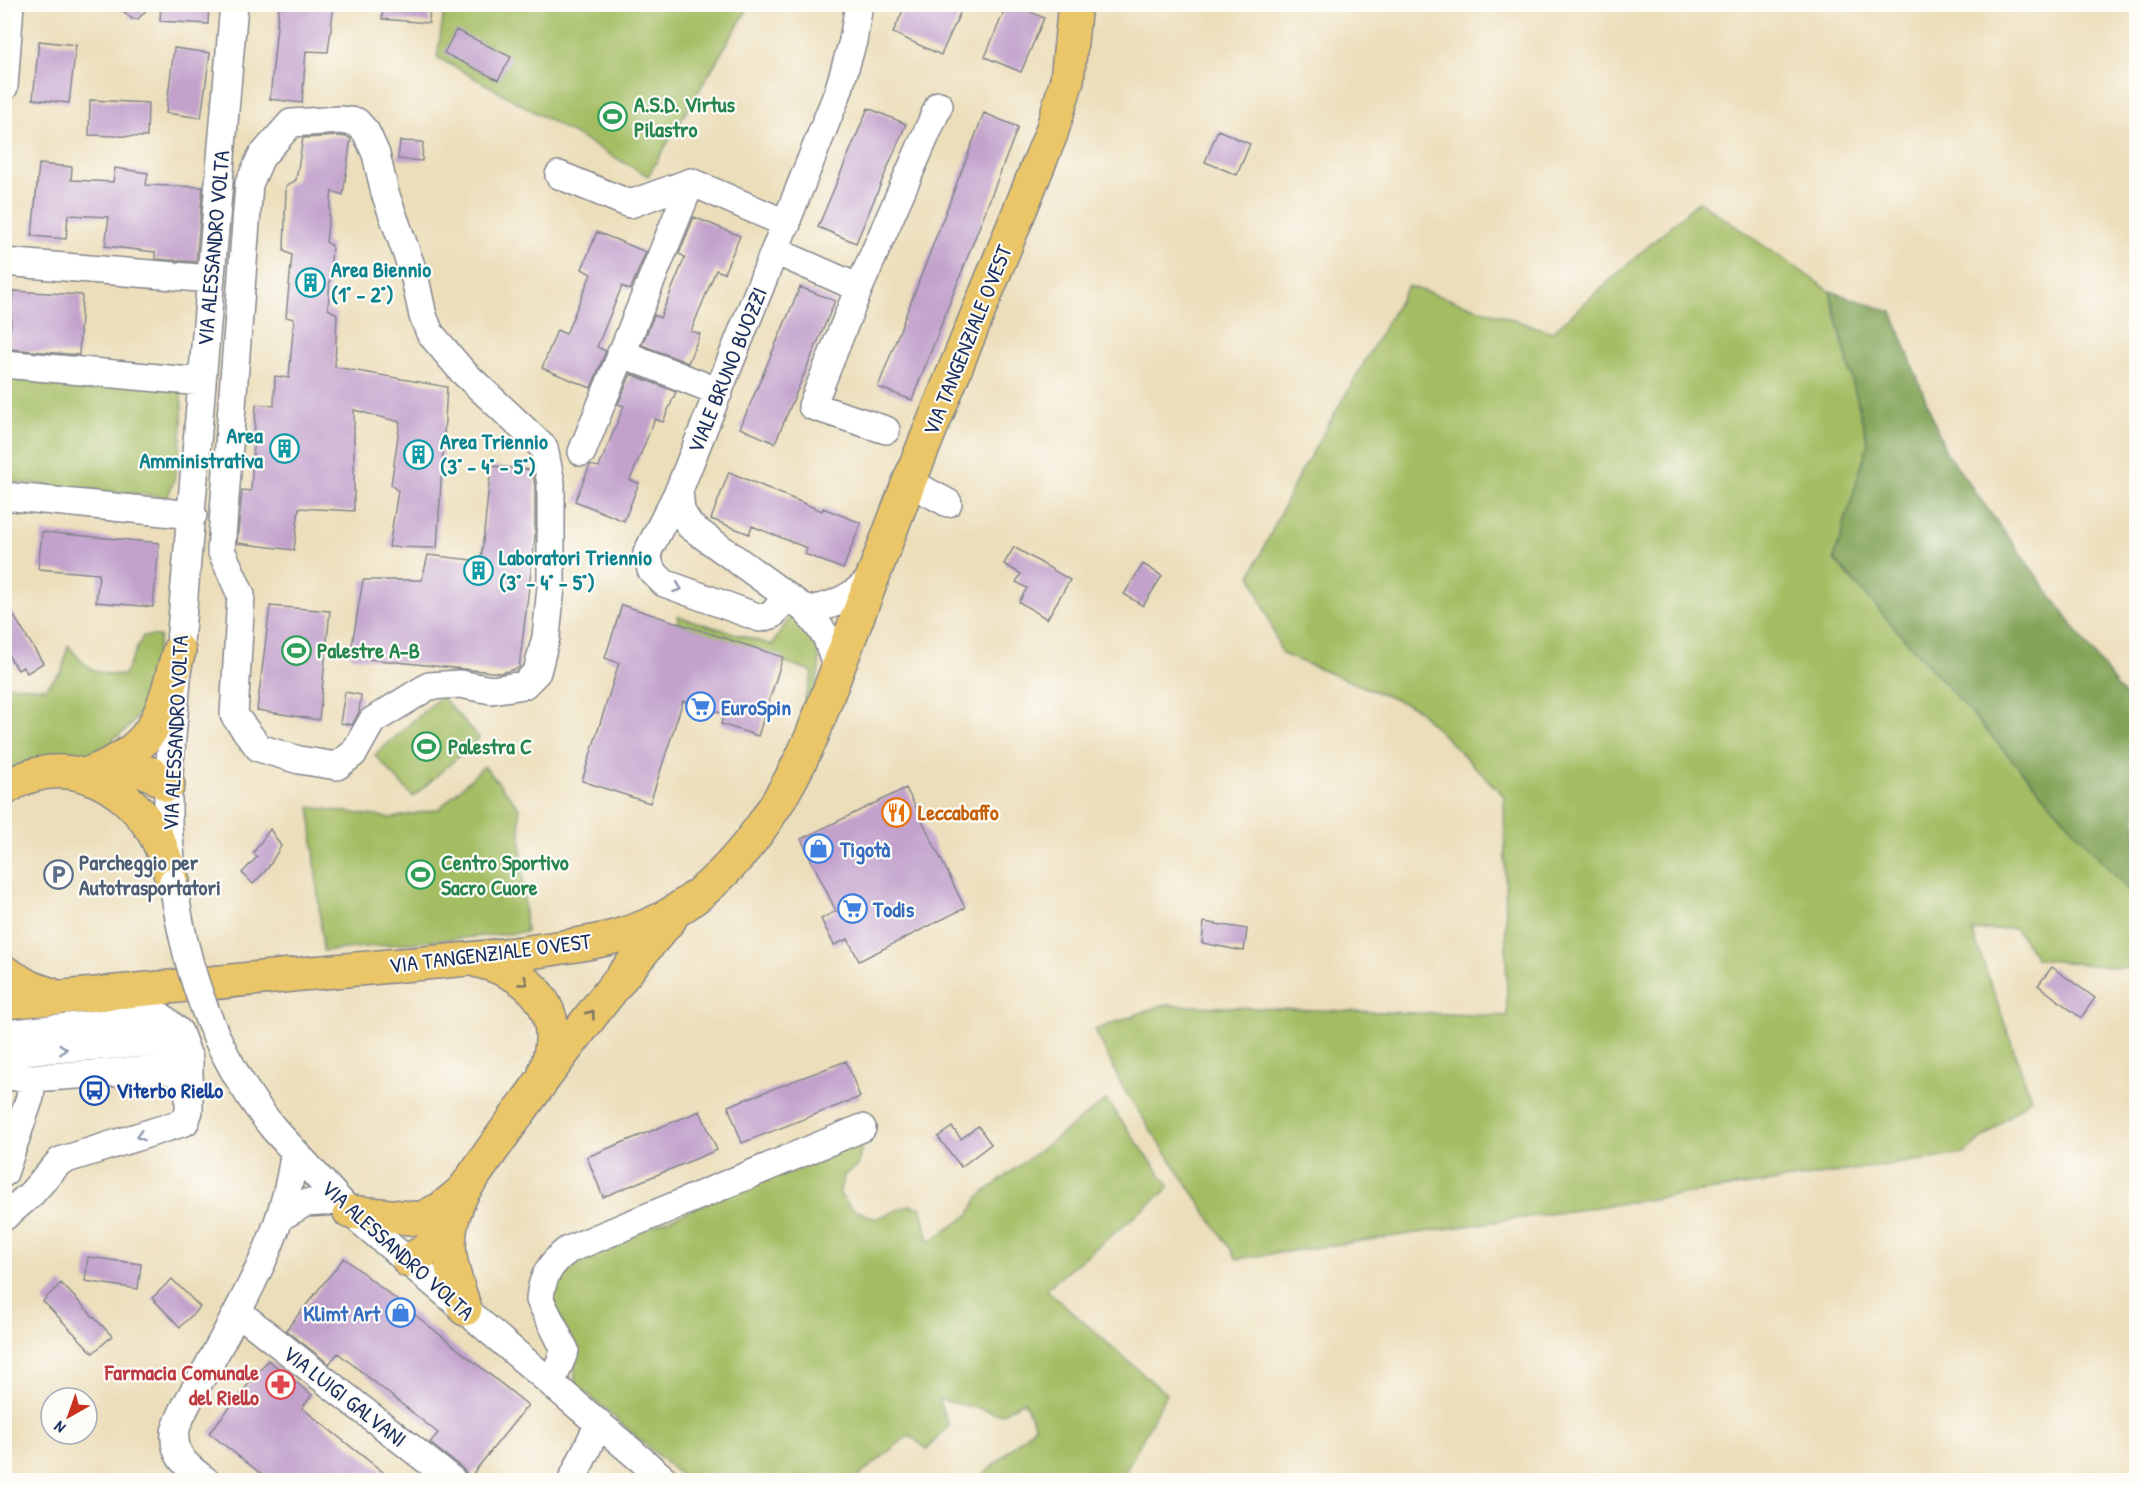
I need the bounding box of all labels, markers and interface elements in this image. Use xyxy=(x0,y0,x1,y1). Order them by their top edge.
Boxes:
place label: A.S.D. Virtus Pilastro xyxy=(634,89,736,144)
sports icon: A.S.D. Virtus Pilastro xyxy=(597,101,629,133)
street label: VIA ALESSANDRO VOLTA xyxy=(190,149,237,347)
street label: VIA TANGENZIALE OVEST xyxy=(915,240,1019,440)
place label: Area Biennio (1° - 2°) xyxy=(331,254,431,309)
building icon: Area Biennio (1° - 2°) xyxy=(294,266,326,298)
street label: VIALE BRUNO BUOZZI xyxy=(680,283,774,457)
place label: Area Amministrativa xyxy=(139,420,263,475)
place label: Area Triennio (3° - 4° - 5°) xyxy=(440,426,548,481)
building icon: Area Amministrativa xyxy=(268,432,300,464)
building icon: Area Triennio (3° - 4° - 5°) xyxy=(403,438,435,470)
place label: Laboratori Triennio (3° - 4° - 5°) xyxy=(499,542,652,597)
building icon: Laboratori Triennio (3° - 4° - 5°) xyxy=(462,554,494,586)
one-way arrow xyxy=(672,581,682,594)
street label: VIA ALESSANDRO VOLTA xyxy=(155,634,195,832)
sports icon: Palestre A-B xyxy=(280,634,312,666)
place label: Palestre A-B xyxy=(317,635,420,665)
supermarket icon: EuroSpin xyxy=(684,691,716,723)
place label: EuroSpin xyxy=(721,692,791,723)
sports icon: Palestra C xyxy=(411,730,443,762)
place label: Palestra C xyxy=(448,731,532,761)
restaurant icon: Leccabaffo xyxy=(881,796,913,828)
place label: Leccabaffo xyxy=(918,797,999,827)
shop icon: Tigotà xyxy=(803,833,835,865)
place label: Tigotà xyxy=(839,834,890,865)
place label: Parcheggio per Autotrasportatori xyxy=(79,847,221,903)
place label: Centro Sportivo Sacro Cuore xyxy=(441,847,569,902)
parking icon: Parcheggio per Autotrasportatori xyxy=(42,859,74,891)
sports icon: Centro Sportivo Sacro Cuore xyxy=(404,859,436,891)
supermarket icon: Todis xyxy=(836,893,868,925)
place label: Todis xyxy=(872,894,915,924)
street label: VIA TANGENZIALE OVEST xyxy=(388,926,593,980)
one-way arrow xyxy=(517,975,528,986)
one-way arrow xyxy=(584,1009,595,1020)
one-way arrow xyxy=(58,1042,67,1055)
bus stop icon: Viterbo Riello xyxy=(79,1074,111,1106)
place label: Viterbo Riello xyxy=(116,1075,223,1105)
one-way arrow xyxy=(135,1129,146,1141)
street label: VIA ALESSANDRO VOLTA xyxy=(315,1173,481,1327)
shop icon: Klimt Art xyxy=(385,1297,417,1329)
place label: Klimt Art xyxy=(303,1298,381,1328)
street label: VIA LUIGI GALVANI xyxy=(277,1338,413,1454)
place label: Farmacia Comunale del Riello xyxy=(104,1357,259,1412)
pharmacy icon: Farmacia Comunale del Riello xyxy=(264,1369,296,1401)
north arrow xyxy=(39,1386,99,1446)
text: N xyxy=(49,1416,70,1439)

